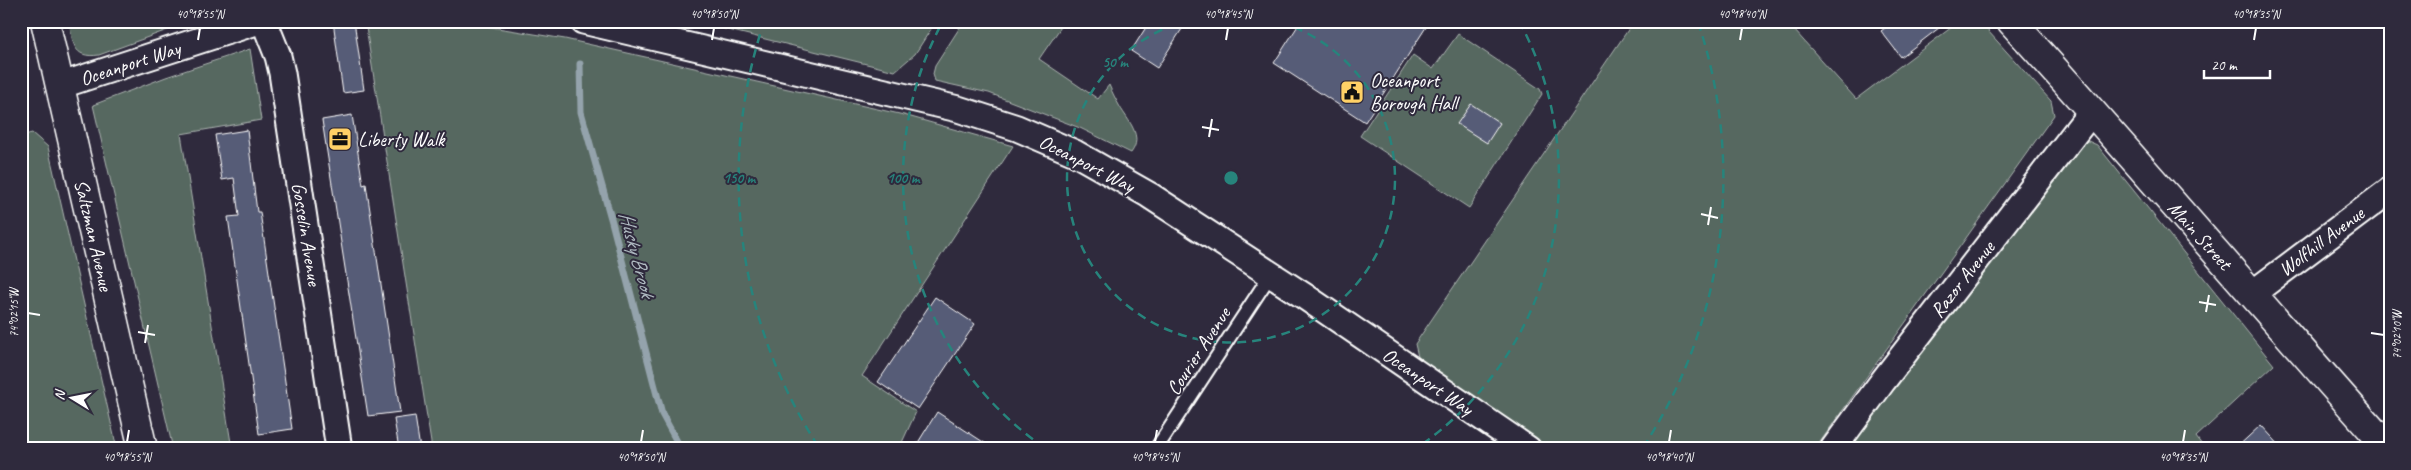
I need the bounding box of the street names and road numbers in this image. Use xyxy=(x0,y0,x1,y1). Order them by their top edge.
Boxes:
street label: Oceanport Way xyxy=(77,35,185,91)
street label: Oceanport Way xyxy=(1035,129,1141,199)
street label: Saltzman Avenue xyxy=(69,177,119,295)
street label: Gosselin Avenue xyxy=(286,181,327,289)
street label: Main Street xyxy=(2162,196,2239,277)
street label: Wolfhill Avenue xyxy=(2273,200,2370,282)
street label: Razor Avenue xyxy=(1925,235,2001,323)
street label: Courier Avenue xyxy=(1161,302,1237,400)
street label: Oceanport Way xyxy=(1378,342,1480,422)

